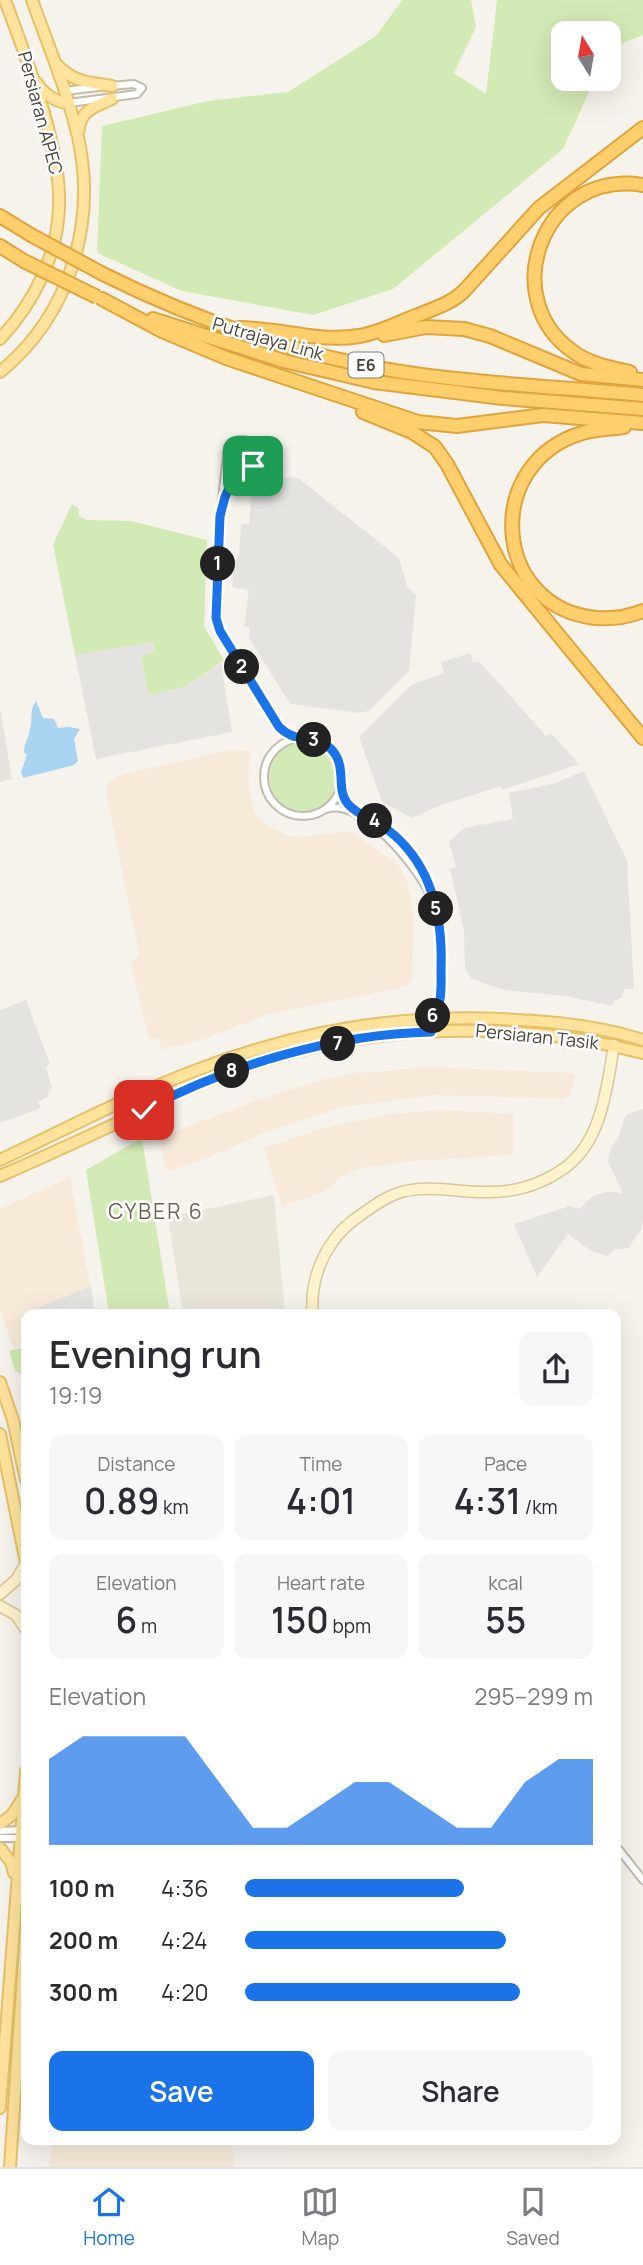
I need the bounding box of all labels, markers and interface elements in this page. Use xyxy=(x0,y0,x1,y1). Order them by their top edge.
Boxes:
north arrow xyxy=(551,21,621,91)
map controls xyxy=(551,21,621,91)
street label: Persiaran APEC xyxy=(13,49,69,177)
street label: Putrajaya Link xyxy=(210,311,328,366)
road number: E6 xyxy=(348,352,384,378)
pin xyxy=(223,436,283,496)
icon: arrive xyxy=(234,447,272,485)
pin: 1 xyxy=(200,546,235,582)
text: 1 xyxy=(213,550,222,576)
pin: 2 xyxy=(224,650,260,684)
text: 2 xyxy=(236,653,247,679)
pin: 3 xyxy=(296,722,332,758)
text: 3 xyxy=(308,726,319,752)
pin: 4 xyxy=(358,804,392,838)
text: 4 xyxy=(369,807,380,833)
pin: 5 xyxy=(418,892,453,926)
text: 5 xyxy=(430,895,441,921)
pin: 6 xyxy=(416,998,450,1034)
text: 6 xyxy=(427,1002,438,1028)
street label: Persiaran Tasik xyxy=(474,1018,601,1055)
pin: 7 xyxy=(320,1026,356,1062)
text: 7 xyxy=(332,1030,343,1056)
pin: 8 xyxy=(215,1054,250,1088)
text: 8 xyxy=(226,1057,237,1083)
pin xyxy=(114,1080,174,1140)
icon: check xyxy=(125,1091,163,1129)
district label: CYBER 6 xyxy=(108,1197,204,1225)
text: Evening run xyxy=(49,1327,262,1379)
button: share xyxy=(519,1332,593,1406)
text: 19:19 xyxy=(49,1379,102,1411)
text: Distance xyxy=(97,1451,175,1477)
text: Time xyxy=(300,1451,342,1477)
text: Pace xyxy=(484,1451,527,1477)
text: 0.89 xyxy=(84,1477,159,1525)
text: 4:01 xyxy=(286,1477,356,1525)
text: 4:31 xyxy=(454,1477,521,1525)
text: km xyxy=(159,1494,189,1520)
text: /km xyxy=(521,1494,558,1520)
text: Elevation xyxy=(96,1570,176,1596)
text: Heart rate xyxy=(277,1570,365,1596)
text: kcal xyxy=(488,1570,523,1596)
text: 6 xyxy=(115,1596,137,1644)
text: 150 xyxy=(271,1596,329,1644)
text: 55 xyxy=(485,1596,526,1644)
text: m xyxy=(137,1613,157,1639)
text: bpm xyxy=(329,1613,371,1639)
text: Elevation xyxy=(49,1680,146,1712)
text: 295–299 m xyxy=(474,1680,593,1712)
text: 100 m xyxy=(49,1872,115,1904)
text: 4:36 xyxy=(161,1872,208,1904)
text: 200 m xyxy=(49,1924,118,1956)
text: 4:24 xyxy=(161,1924,208,1956)
text: 300 m xyxy=(49,1976,118,2008)
text: 4:20 xyxy=(161,1976,209,2008)
button: Save xyxy=(49,2051,314,2131)
button: Share xyxy=(328,2051,593,2131)
tab: Home xyxy=(83,2183,135,2251)
tab: Map xyxy=(301,2183,339,2251)
tab: Saved xyxy=(506,2183,560,2251)

